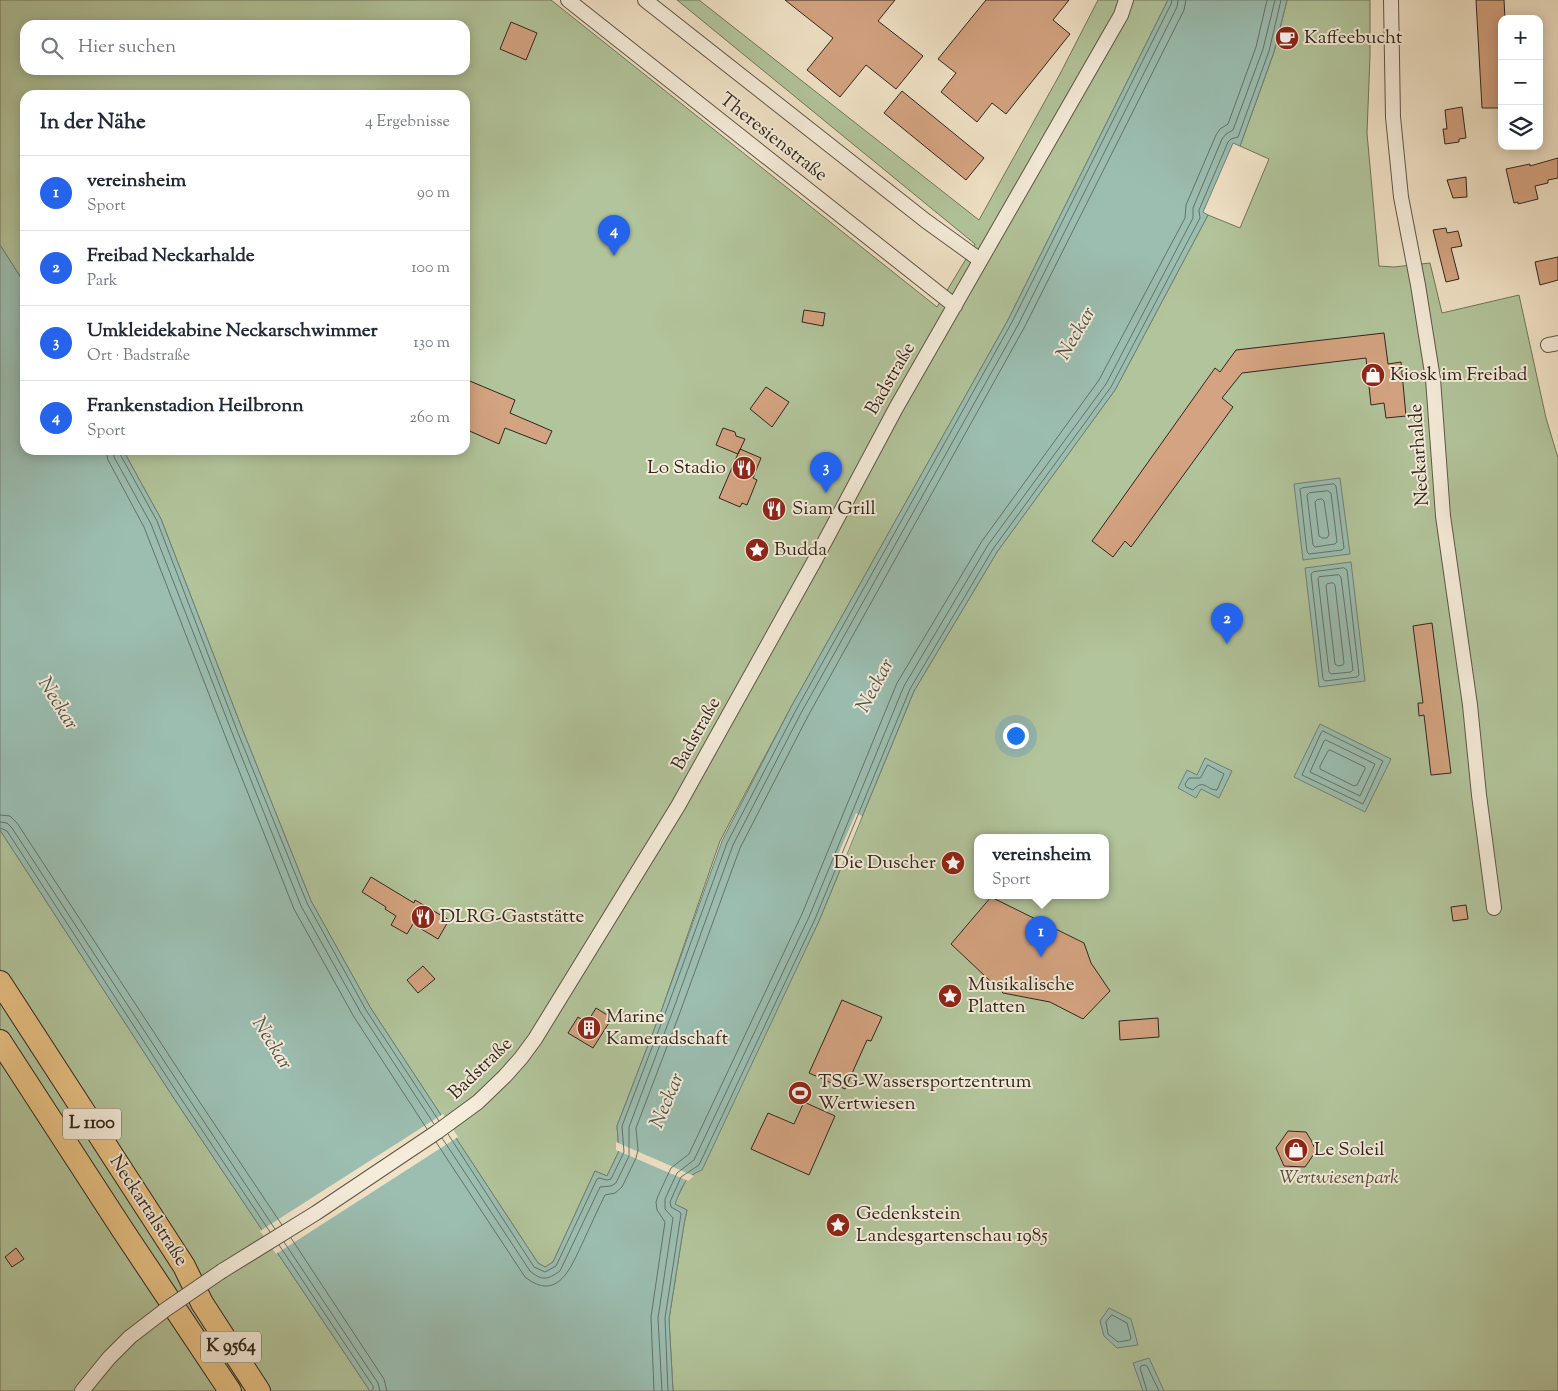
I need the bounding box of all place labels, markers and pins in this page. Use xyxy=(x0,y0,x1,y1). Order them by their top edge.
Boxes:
cafe icon: Kaffeebucht xyxy=(1274,25,1300,51)
place label: Kaffeebucht xyxy=(1304,25,1403,52)
pin: 4 xyxy=(598,215,630,256)
shop icon: Kiosk im Freibad xyxy=(1360,362,1386,388)
place label: Kiosk im Freibad xyxy=(1390,362,1528,389)
pin: 3 xyxy=(810,452,842,493)
place label: Lo Stadio xyxy=(647,455,726,482)
restaurant icon: Lo Stadio xyxy=(731,455,757,481)
restaurant icon: Siam Grill xyxy=(761,496,787,522)
place label: Siam Grill xyxy=(792,496,876,523)
place icon: Budda xyxy=(744,537,770,563)
place label: Budda xyxy=(774,537,827,564)
pin: 2 xyxy=(1211,603,1243,644)
place label: Die Duscher xyxy=(834,850,936,877)
place icon: Die Duscher xyxy=(940,850,966,876)
restaurant icon: DLRG-Gaststätte xyxy=(410,904,436,930)
place label: DLRG-Gaststätte xyxy=(440,904,584,931)
pin: 1 xyxy=(1025,916,1057,957)
place label: Musikalische Platten xyxy=(968,972,1075,1021)
place icon: Musikalische Platten xyxy=(937,983,963,1009)
place label: Marine Kameradschaft xyxy=(606,1004,729,1053)
building icon: Marine Kameradschaft xyxy=(576,1015,602,1041)
place label: TSG-Wassersportzentrum Wertwiesen xyxy=(818,1069,1032,1118)
sports icon: TSG-Wassersportzentrum Wertwiesen xyxy=(787,1080,813,1106)
shop icon: Le Soleil xyxy=(1283,1137,1309,1163)
place label: Le Soleil xyxy=(1314,1137,1385,1164)
place label: Gedenkstein Landesgartenschau 1985 xyxy=(856,1201,1048,1250)
place icon: Gedenkstein Landesgartenschau 1985 xyxy=(825,1212,851,1238)

